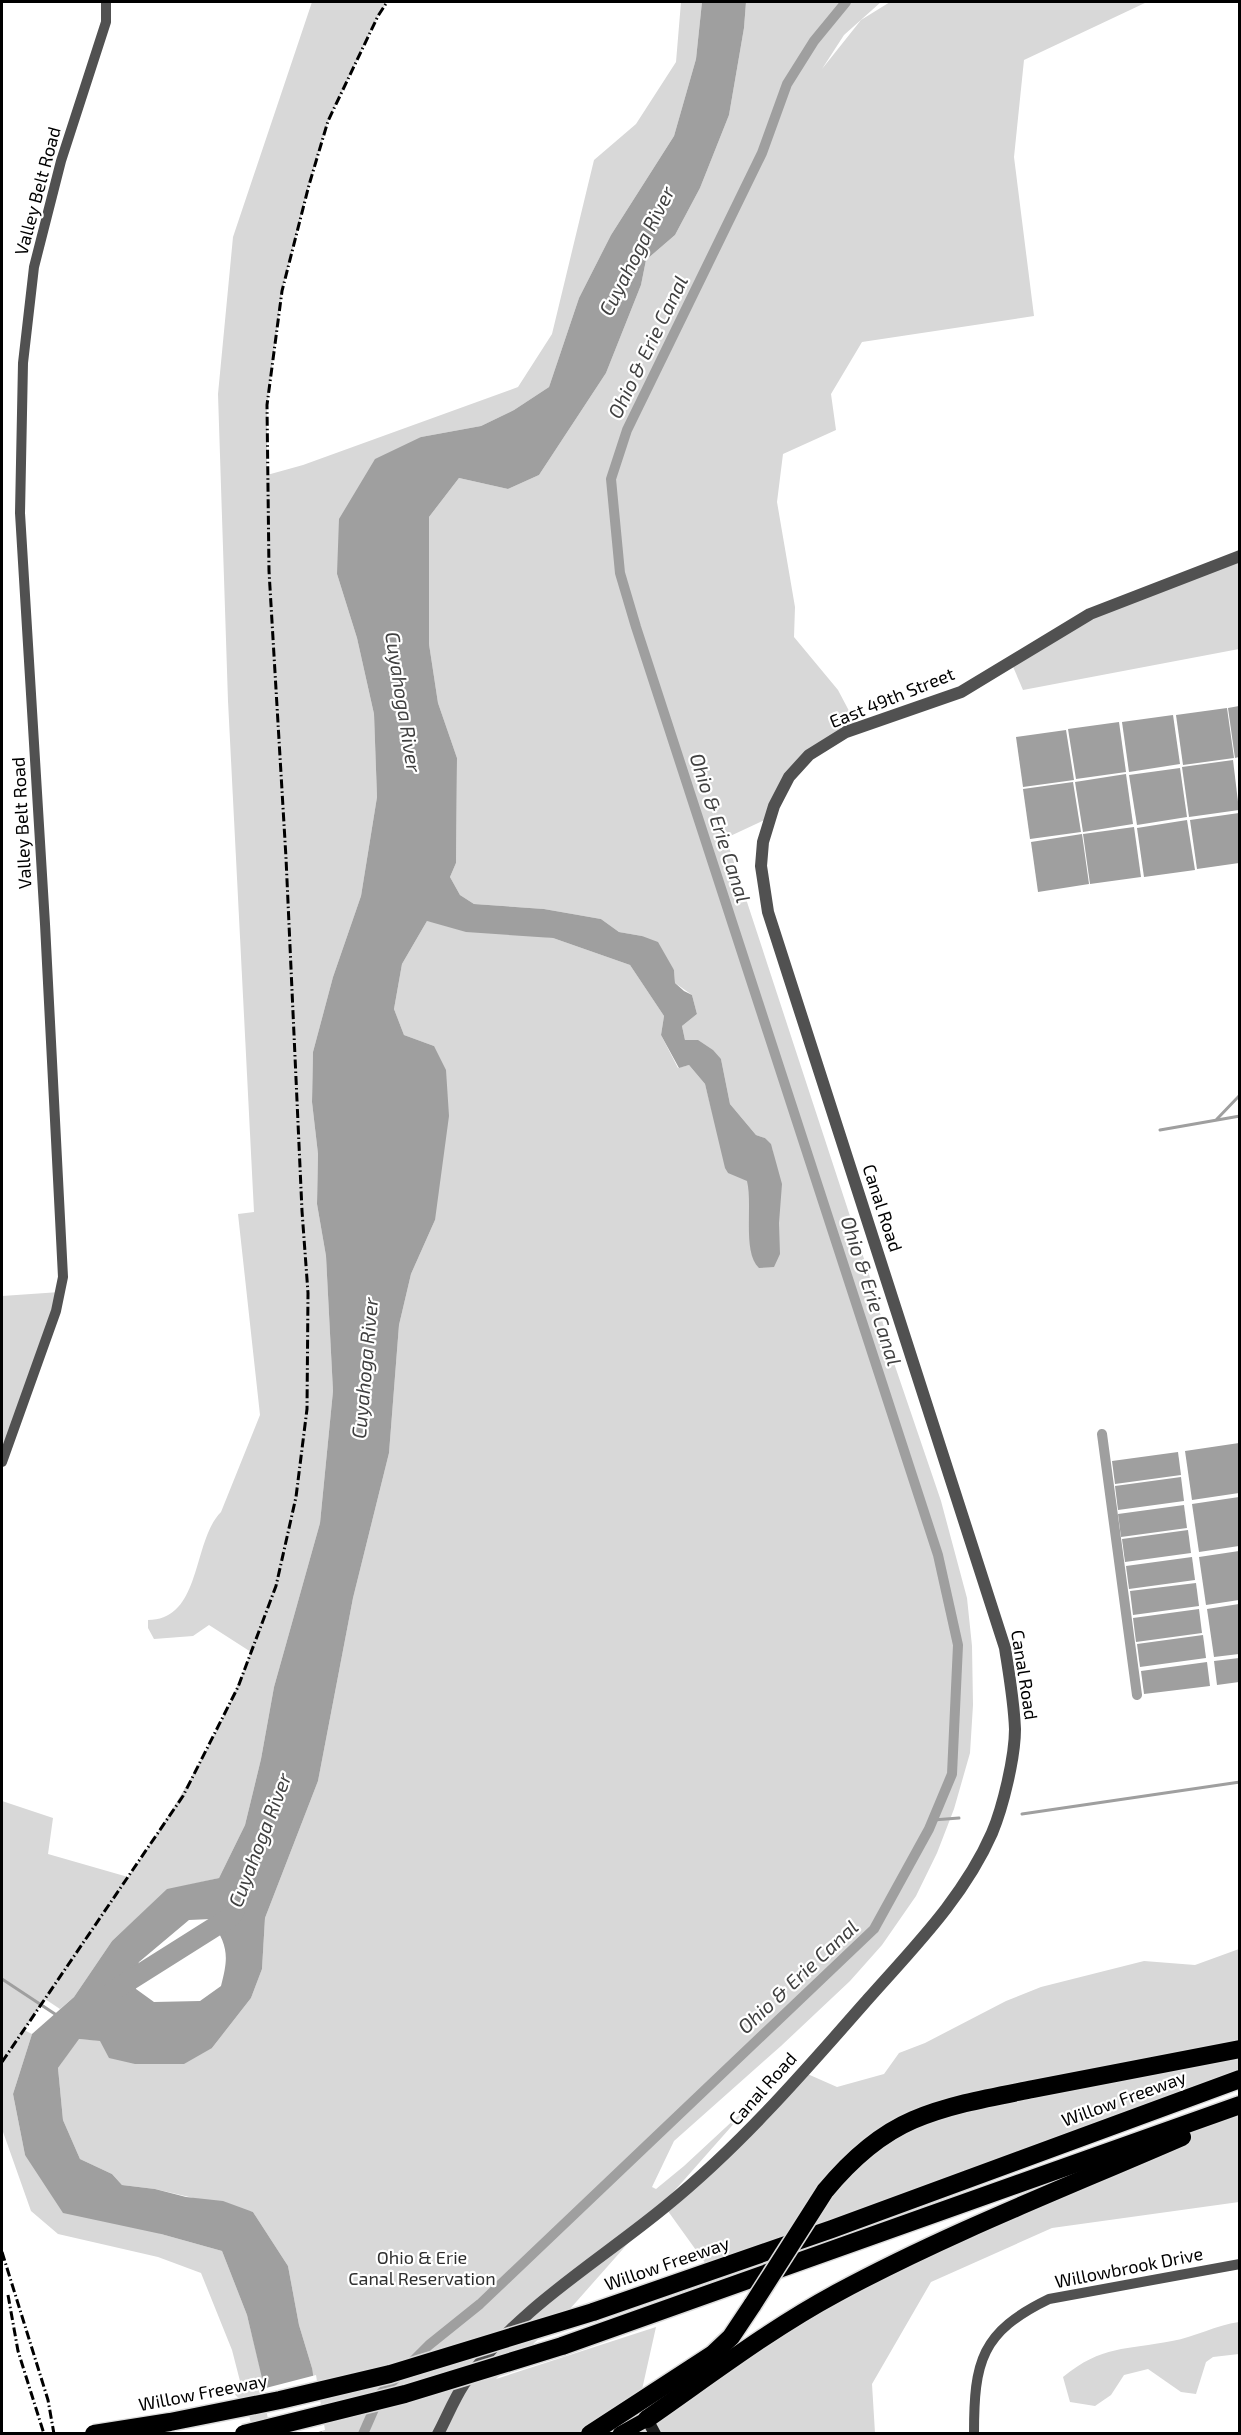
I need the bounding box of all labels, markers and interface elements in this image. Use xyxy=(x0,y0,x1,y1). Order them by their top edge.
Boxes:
street label: Valley Belt Road xyxy=(9,124,65,257)
water label: Cuyahoga River xyxy=(593,181,680,320)
water label: Ohio & Erie Canal xyxy=(602,271,692,422)
water label: Cuyahoga River xyxy=(380,630,427,775)
street label: East 49th Street xyxy=(826,662,957,732)
water label: Ohio & Erie Canal xyxy=(685,750,756,906)
street label: Valley Belt Road xyxy=(7,756,35,890)
street label: Canal Road xyxy=(858,1161,907,1254)
water label: Ohio & Erie Canal xyxy=(836,1213,907,1369)
water label: Cuyahoga River xyxy=(346,1295,383,1440)
street label: Canal Road xyxy=(1007,1628,1043,1721)
water label: Cuyahoga River xyxy=(222,1768,297,1910)
water label: Ohio & Erie Canal xyxy=(732,1914,863,2038)
street label: Canal Road xyxy=(724,2047,801,2129)
street label: Willow Freeway xyxy=(1058,2065,1189,2131)
street label: Willow Freeway xyxy=(601,2231,733,2295)
street label: Willowbrook Drive xyxy=(1053,2242,1205,2292)
park label: Ohio & Erie Canal Reservation xyxy=(348,2246,496,2289)
street label: Willow Freeway xyxy=(137,2369,270,2415)

